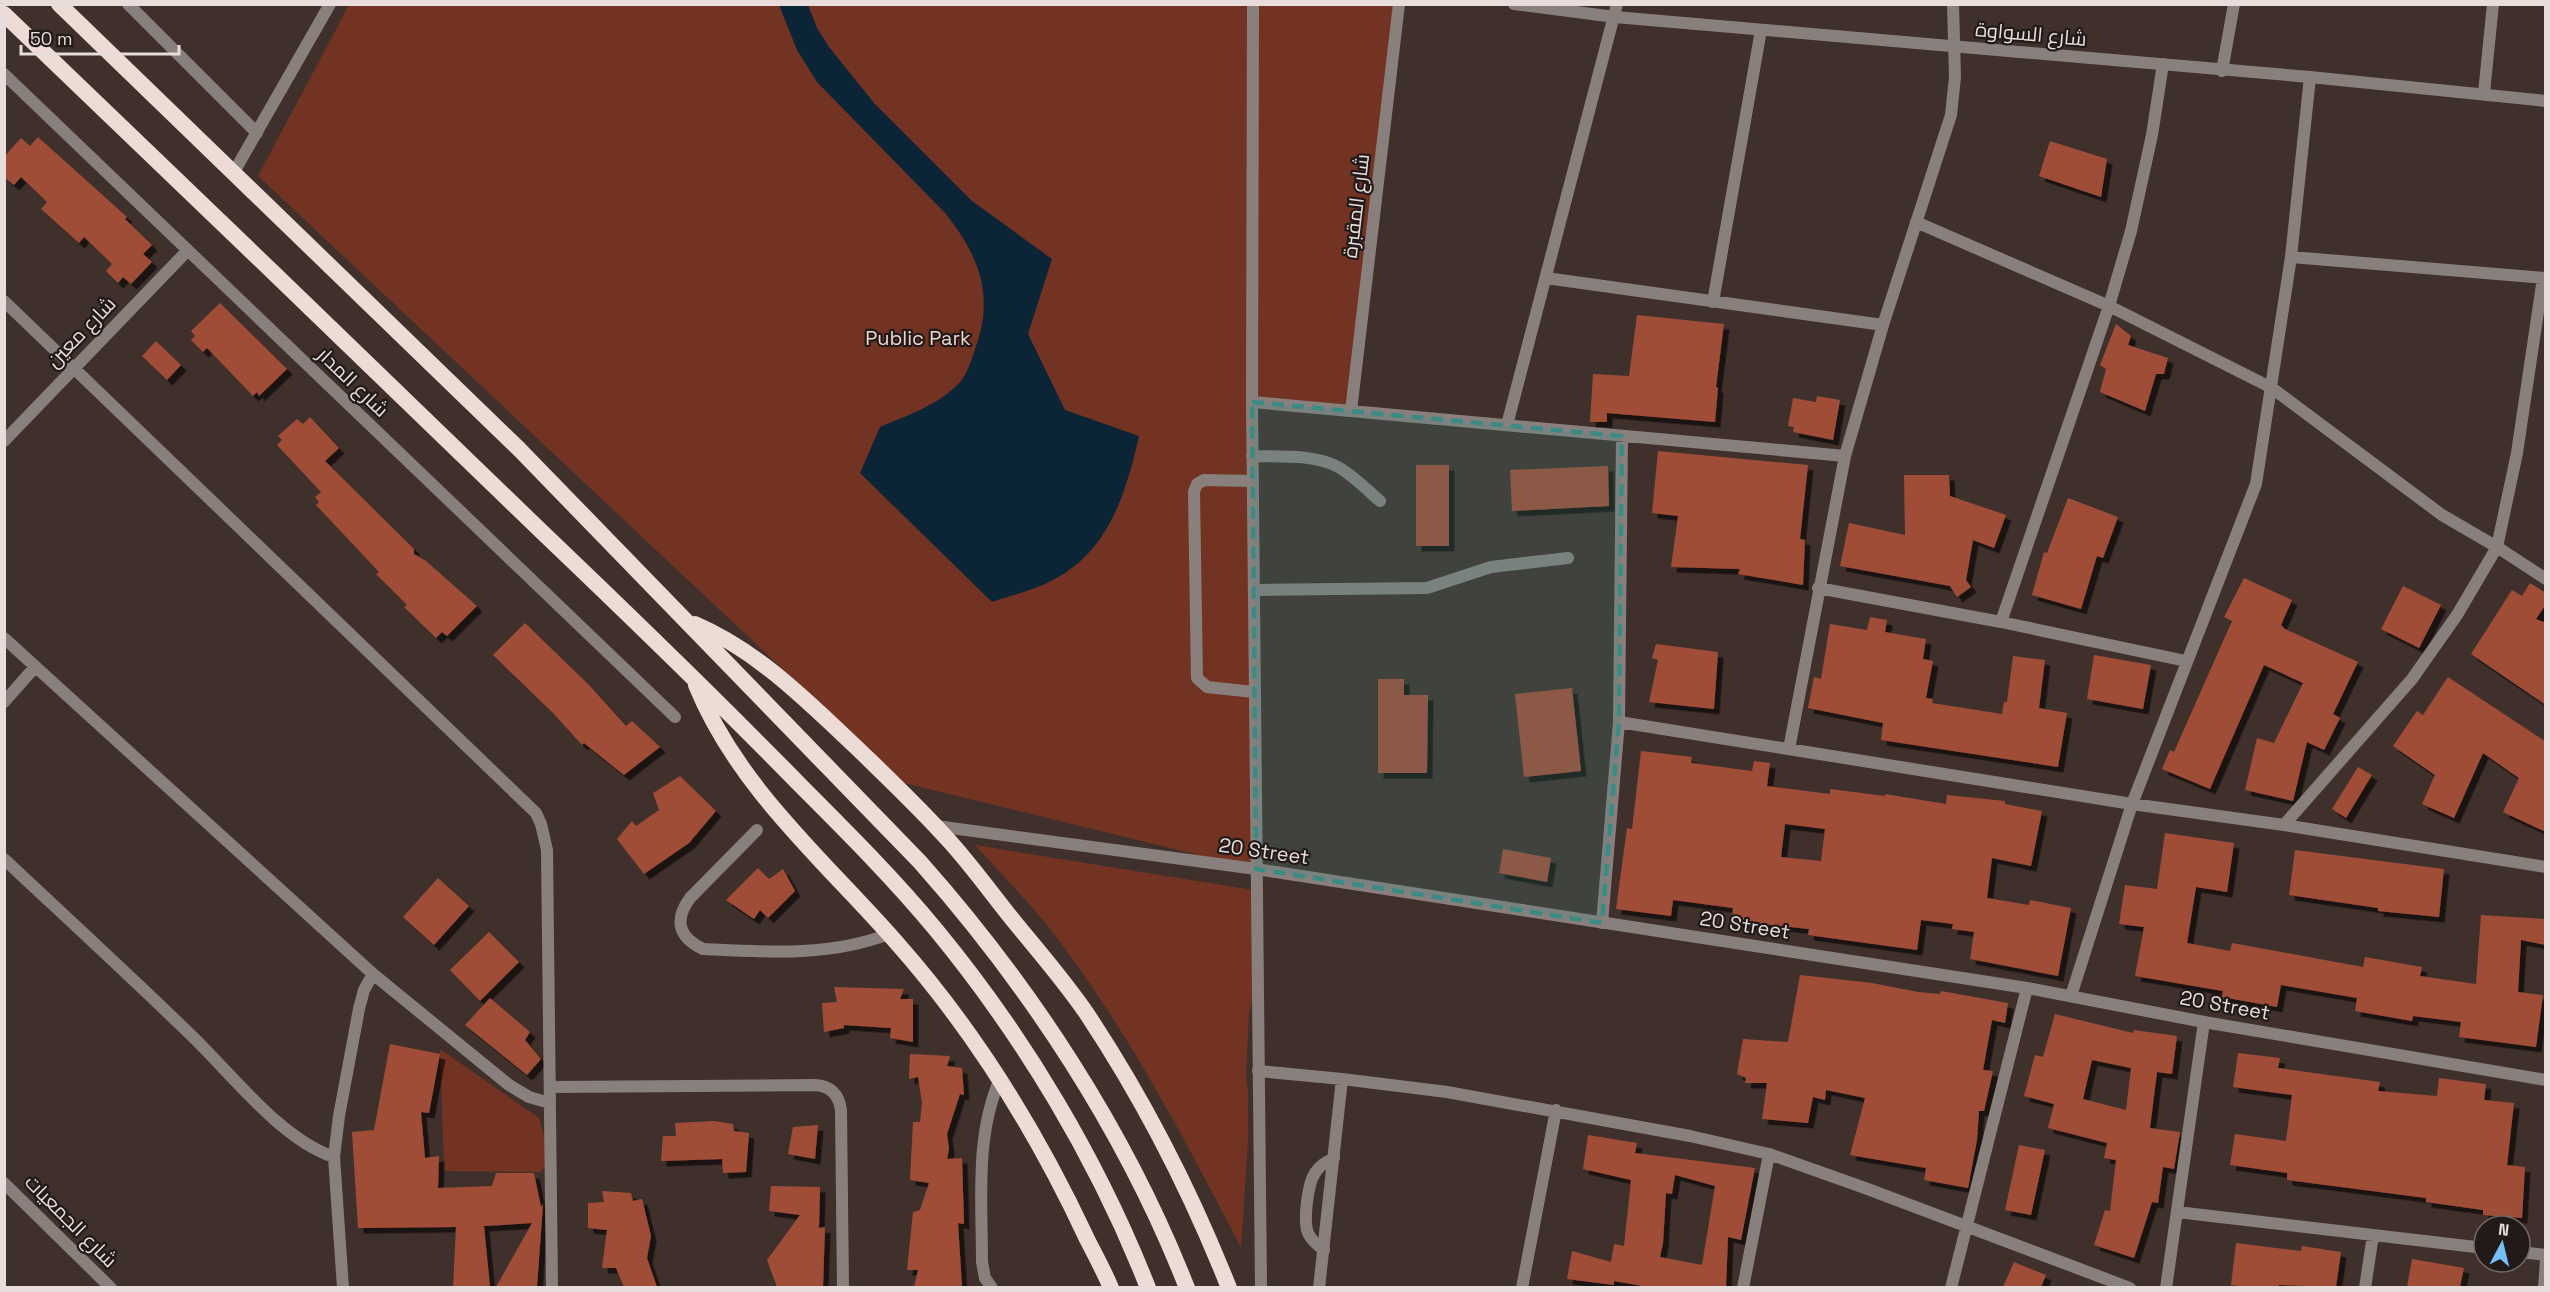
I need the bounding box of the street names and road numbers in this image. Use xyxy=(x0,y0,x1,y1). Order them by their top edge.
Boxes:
street label: شارع السواوة xyxy=(1974,16,2088,53)
street label: شارع المقبرة xyxy=(1337,153,1376,260)
street label: شارع معين xyxy=(41,291,122,374)
street label: شارع المدار xyxy=(310,341,394,423)
street label: 20 Street xyxy=(1217,832,1311,870)
street label: 20 Street xyxy=(1698,905,1792,945)
street label: 20 Street xyxy=(2178,984,2272,1026)
street label: شارع الجمعيات xyxy=(18,1169,123,1274)

